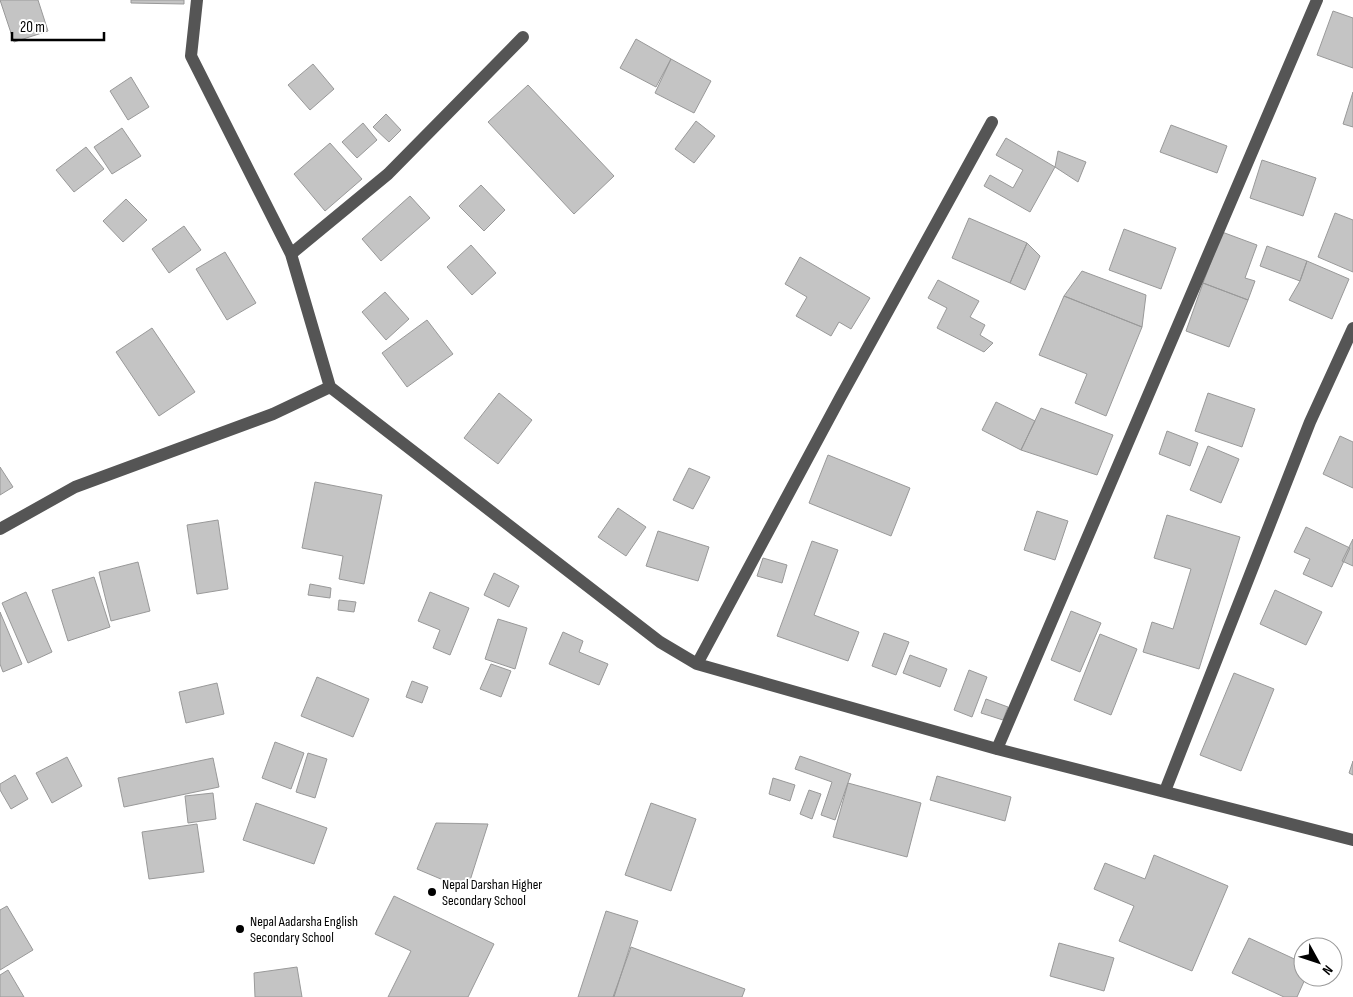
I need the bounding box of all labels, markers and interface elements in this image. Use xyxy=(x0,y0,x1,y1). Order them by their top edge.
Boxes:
scale bar xyxy=(12,10,105,42)
text: 20 m xyxy=(20,18,45,37)
place label: Nepal Darshan Higher Secondary School xyxy=(442,876,542,909)
marker: Nepal Darshan Higher Secondary School xyxy=(426,886,438,898)
place label: Nepal Aadarsha English Secondary School xyxy=(250,913,358,946)
marker: Nepal Aadarsha English Secondary School xyxy=(234,923,246,935)
north arrow xyxy=(1293,937,1343,987)
text: N xyxy=(1319,962,1336,978)

